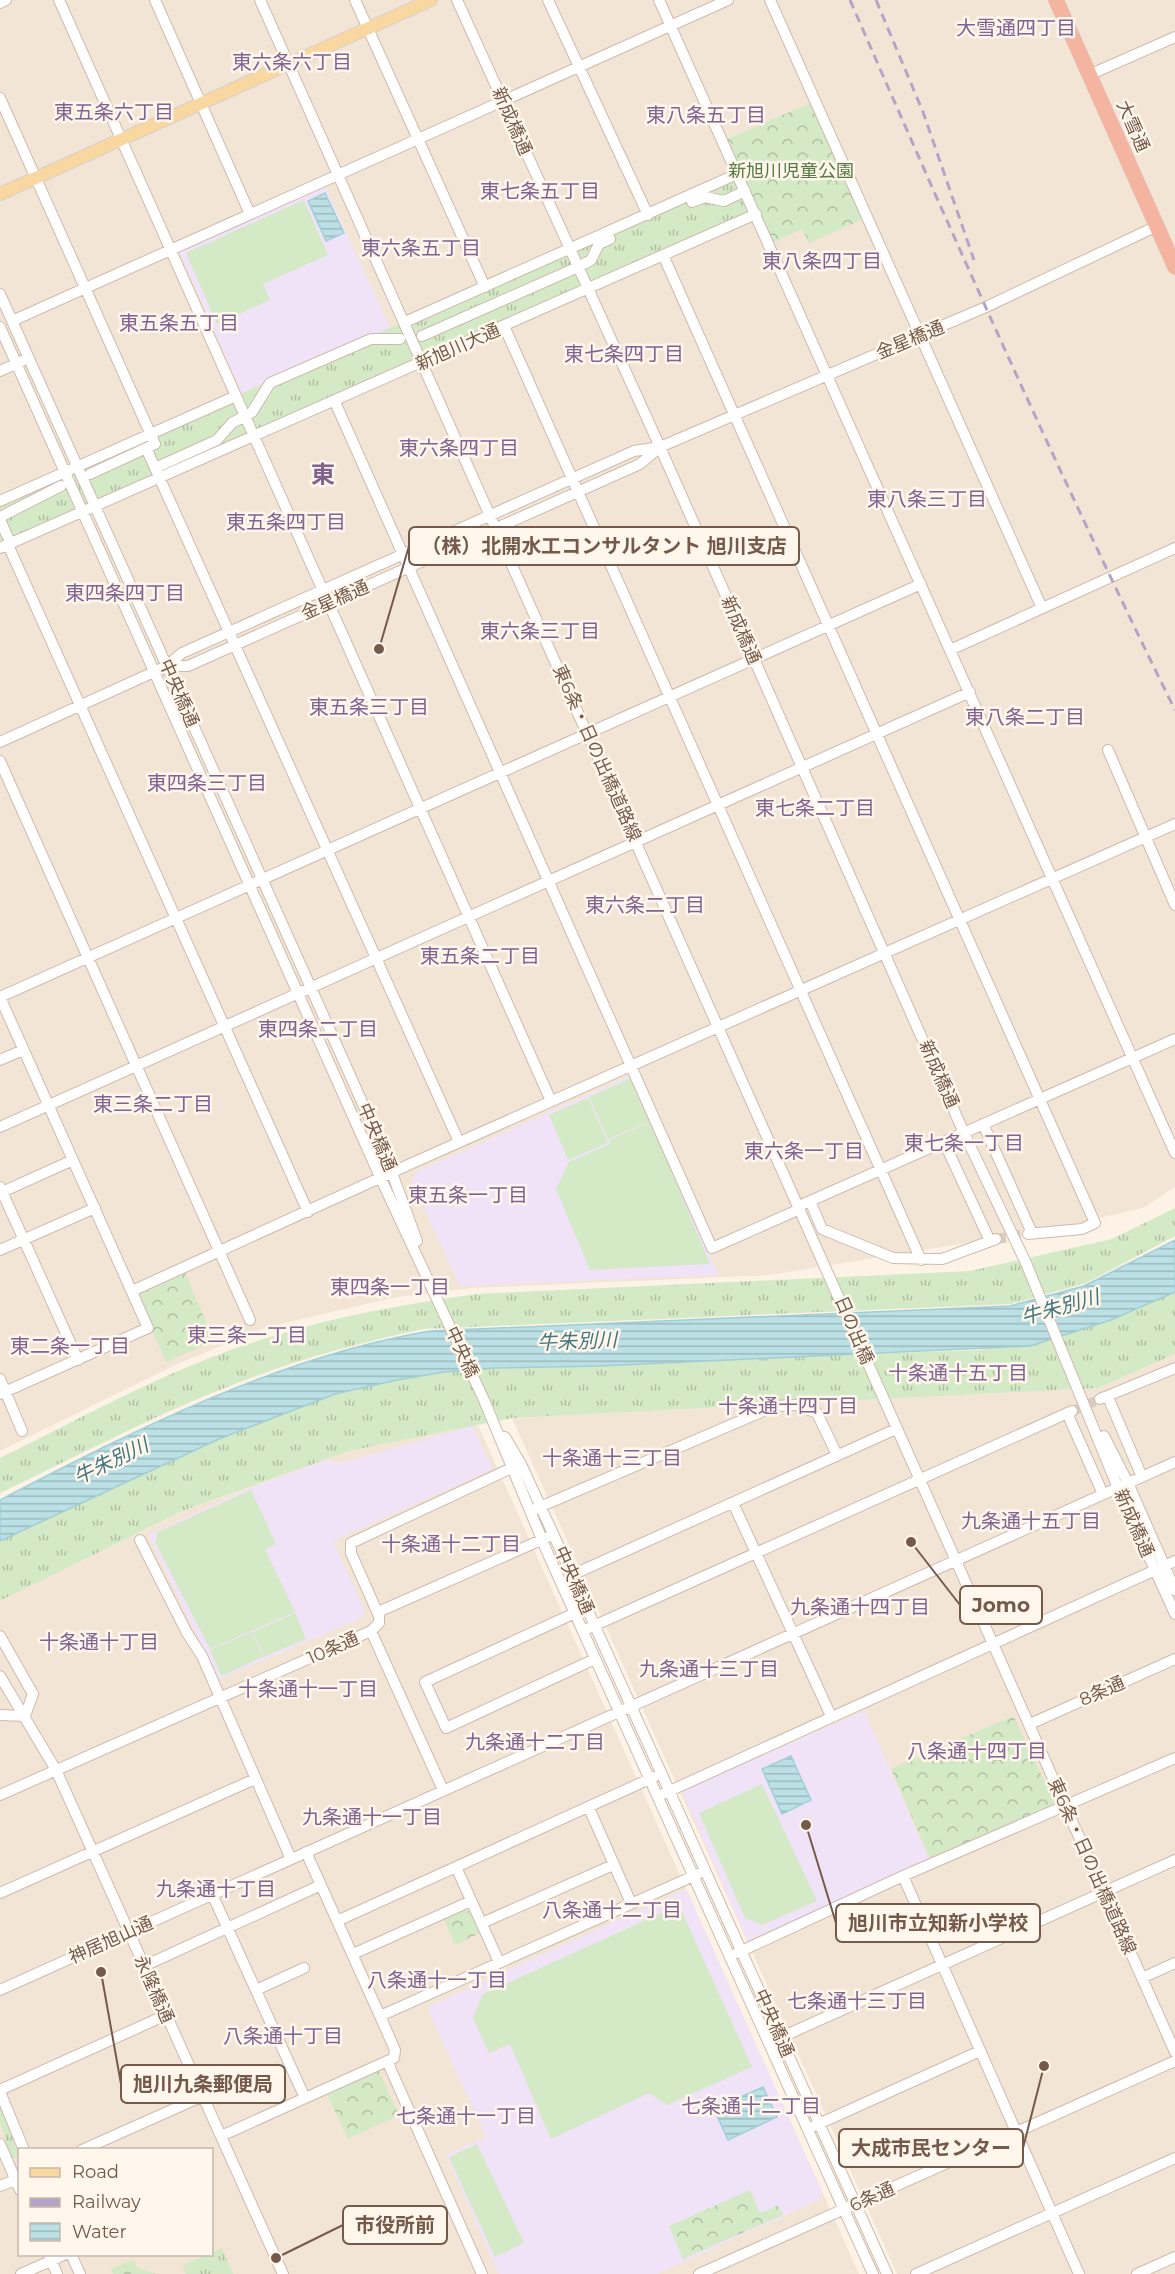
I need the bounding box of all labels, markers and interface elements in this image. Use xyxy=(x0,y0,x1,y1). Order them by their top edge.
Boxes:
district label: 大雪通四丁目 xyxy=(956,16,1076,40)
district label: 東六条六丁目 xyxy=(232,50,352,74)
street label: 新成橋通 xyxy=(487,84,537,158)
street label: 大雪通 xyxy=(1112,97,1154,155)
district label: 東五条六丁目 xyxy=(54,100,174,124)
district label: 東八条五丁目 xyxy=(646,103,766,127)
park label: 新旭川児童公園 xyxy=(728,160,854,182)
district label: 東七条五丁目 xyxy=(480,179,600,203)
district label: 東六条五丁目 xyxy=(361,236,481,260)
district label: 東八条四丁目 xyxy=(762,249,882,273)
district label: 東五条五丁目 xyxy=(119,311,239,335)
street label: 金星橋通 xyxy=(873,316,947,364)
street label: 新旭川大通 xyxy=(412,319,504,375)
district label: 東七条四丁目 xyxy=(564,342,684,366)
district label: 東六条四丁目 xyxy=(399,436,519,460)
district label: 東 xyxy=(311,460,335,489)
district label: 東八条三丁目 xyxy=(867,487,987,511)
district label: 東五条四丁目 xyxy=(226,510,346,534)
callout: （株）北開水工コンサルタント 旭川支店 xyxy=(409,527,799,565)
text: （株）北開水工コンサルタント 旭川支店 xyxy=(421,534,787,558)
street label: 金星橋通 xyxy=(298,575,372,625)
district label: 東四条四丁目 xyxy=(65,581,185,605)
street label: 新成橋通 xyxy=(716,593,766,667)
district label: 東六条三丁目 xyxy=(480,619,600,643)
street label: 中央橋通 xyxy=(154,656,204,730)
street label: 東6条・日の出橋道路線 xyxy=(548,661,646,845)
district label: 東五条三丁目 xyxy=(309,695,429,719)
district label: 東八条二丁目 xyxy=(965,705,1085,729)
district label: 東四条三丁目 xyxy=(147,771,267,795)
district label: 東七条二丁目 xyxy=(755,796,875,820)
district label: 東六条二丁目 xyxy=(585,893,705,917)
district label: 東五条二丁目 xyxy=(420,944,540,968)
district label: 東四条二丁目 xyxy=(258,1017,378,1041)
street label: 新成橋通 xyxy=(914,1037,964,1111)
district label: 東三条二丁目 xyxy=(93,1092,213,1116)
street label: 中央橋通 xyxy=(353,1100,401,1174)
district label: 東七条一丁目 xyxy=(904,1131,1024,1155)
district label: 東六条一丁目 xyxy=(744,1139,864,1163)
district label: 東五条一丁目 xyxy=(408,1183,528,1207)
district label: 東四条一丁目 xyxy=(330,1275,450,1299)
water label: 牛朱別川 xyxy=(1018,1284,1104,1330)
street label: 日の出橋 xyxy=(830,1293,878,1367)
district label: 東三条一丁目 xyxy=(187,1323,307,1347)
street label: 中央橋 xyxy=(441,1323,483,1381)
water label: 牛朱別川 xyxy=(537,1328,619,1354)
district label: 東二条一丁目 xyxy=(10,1334,130,1358)
district label: 十条通十五丁目 xyxy=(888,1361,1028,1385)
district label: 十条通十四丁目 xyxy=(718,1394,858,1418)
water label: 牛朱別川 xyxy=(70,1432,154,1489)
district label: 十条通十三丁目 xyxy=(542,1446,682,1470)
street label: 新成橋通 xyxy=(1109,1486,1159,1560)
district label: 九条通十五丁目 xyxy=(961,1509,1101,1533)
district label: 十条通十二丁目 xyxy=(381,1532,521,1556)
street label: 中央橋通 xyxy=(549,1543,599,1617)
callout: Jomo xyxy=(960,1586,1042,1624)
text: Jomo xyxy=(971,1593,1030,1617)
district label: 九条通十四丁目 xyxy=(790,1595,930,1619)
street label: 10条通 xyxy=(304,1627,362,1669)
district label: 十条通十丁目 xyxy=(39,1630,159,1654)
district label: 九条通十三丁目 xyxy=(639,1657,779,1681)
street label: 8条通 xyxy=(1076,1671,1128,1711)
district label: 十条通十一丁目 xyxy=(238,1677,378,1701)
district label: 九条通十二丁目 xyxy=(465,1730,605,1754)
district label: 八条通十四丁目 xyxy=(907,1739,1047,1763)
street label: 東6条・日の出橋道路線 xyxy=(1043,1774,1141,1958)
district label: 九条通十一丁目 xyxy=(302,1805,442,1829)
district label: 九条通十丁目 xyxy=(156,1877,276,1901)
district label: 八条通十二丁目 xyxy=(542,1898,682,1922)
callout: 旭川市立知新小学校 xyxy=(836,1904,1040,1942)
text: 旭川市立知新小学校 xyxy=(848,1911,1028,1935)
street label: 神居旭山通 xyxy=(65,1912,157,1968)
street label: 永隆橋通 xyxy=(129,1952,179,2026)
district label: 八条通十一丁目 xyxy=(367,1968,507,1992)
street label: 中央橋通 xyxy=(749,1986,799,2060)
district label: 七条通十三丁目 xyxy=(787,1989,927,2013)
district label: 八条通十丁目 xyxy=(223,2024,343,2048)
callout: 旭川九条郵便局 xyxy=(121,2065,285,2103)
text: 旭川九条郵便局 xyxy=(133,2072,273,2096)
district label: 七条通十二丁目 xyxy=(681,2094,821,2118)
district label: 七条通十一丁目 xyxy=(396,2104,536,2128)
callout: 大成市民センター xyxy=(839,2129,1023,2167)
text: 大成市民センター xyxy=(851,2136,1011,2160)
legend xyxy=(18,2148,213,2256)
text: Road xyxy=(72,2161,119,2183)
street label: 6条通 xyxy=(846,2177,898,2217)
text: Railway xyxy=(72,2191,141,2213)
callout: 市役所前 xyxy=(343,2206,447,2244)
text: 市役所前 xyxy=(355,2213,435,2237)
text: Water xyxy=(72,2221,127,2243)

